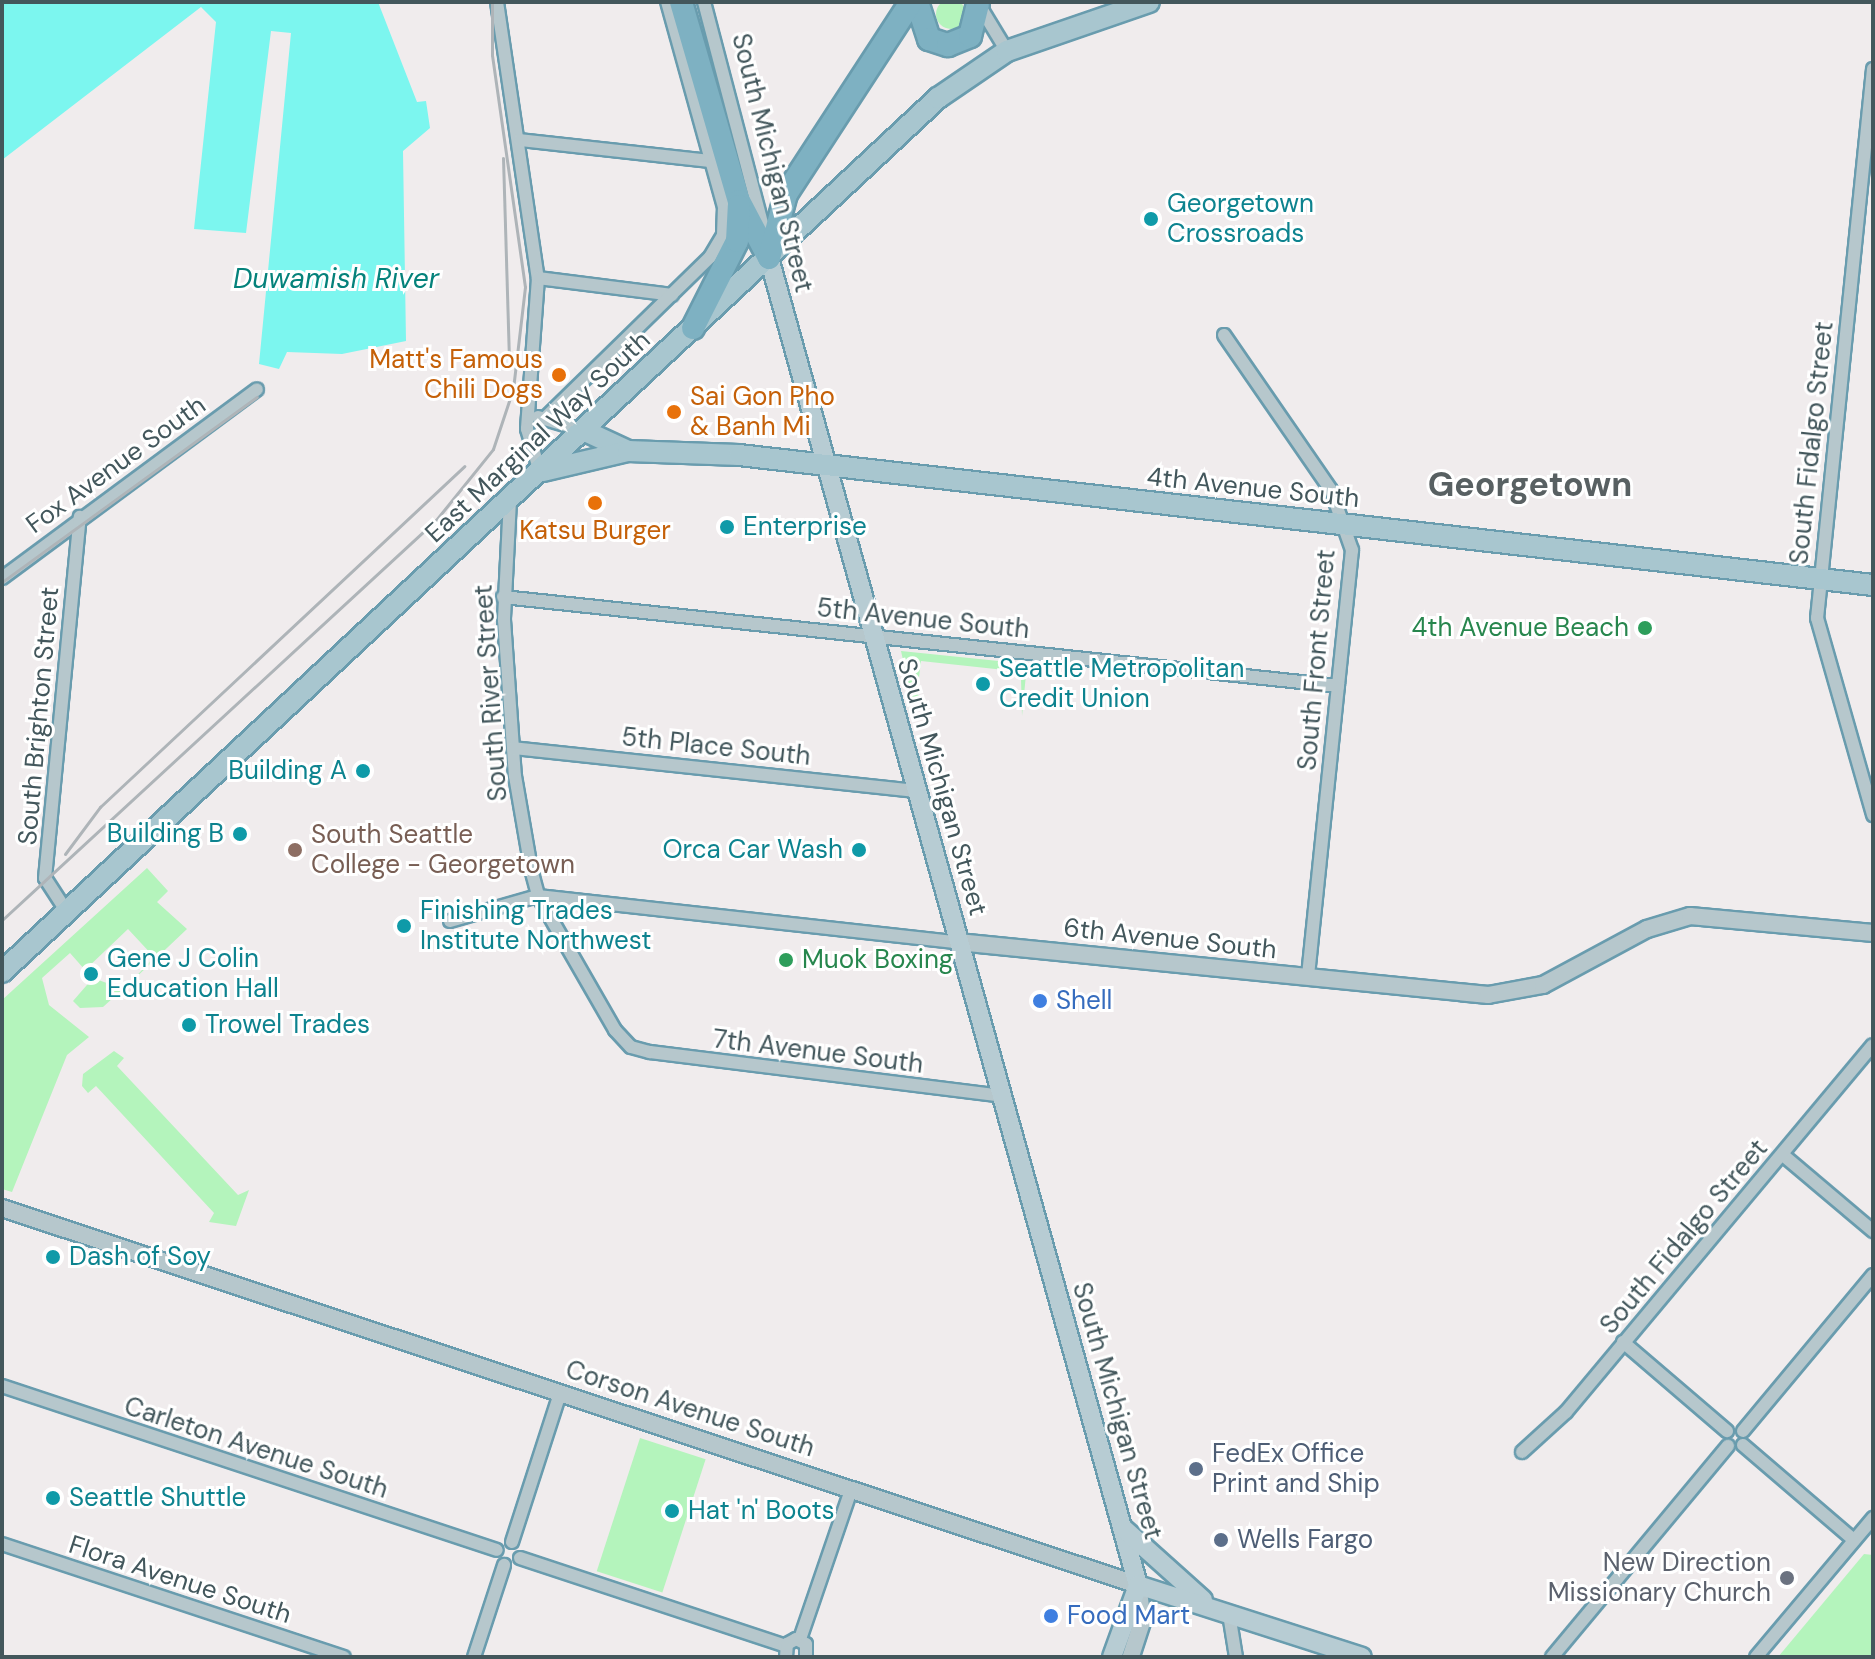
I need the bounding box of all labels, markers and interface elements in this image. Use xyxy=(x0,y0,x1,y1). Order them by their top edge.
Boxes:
street label: South Michigan Street xyxy=(725,30,819,296)
place label: Georgetown Crossroads xyxy=(1167,188,1314,250)
marker: Georgetown Crossroads xyxy=(1142,210,1160,228)
water label: Duwamish River xyxy=(233,262,439,296)
street label: South Fidalgo Street xyxy=(1784,320,1840,566)
street label: East Marginal Way South xyxy=(419,325,657,549)
place label: Matt's Famous Chili Dogs xyxy=(369,344,543,406)
marker: Matt's Famous Chili Dogs xyxy=(550,366,568,384)
place label: Sai Gon Pho & Banh Mi xyxy=(690,381,835,442)
street label: Fox Avenue South xyxy=(20,390,212,540)
marker: Sai Gon Pho & Banh Mi xyxy=(665,403,683,421)
street label: 4th Avenue South xyxy=(1145,461,1361,515)
district label: Georgetown xyxy=(1428,465,1632,505)
marker: Katsu Burger xyxy=(586,494,604,512)
place label: Enterprise xyxy=(743,511,867,543)
place label: Katsu Burger xyxy=(519,515,671,547)
marker: Enterprise xyxy=(718,518,736,536)
street label: South Front Street xyxy=(1292,548,1342,772)
street label: South River Street xyxy=(468,584,514,802)
street label: South Brighton Street xyxy=(12,586,66,846)
street label: 5th Avenue South xyxy=(815,592,1031,646)
place label: 4th Avenue Beach xyxy=(1411,612,1629,644)
marker: 4th Avenue Beach xyxy=(1636,619,1654,637)
place label: Seattle Metropolitan Credit Union xyxy=(999,653,1244,714)
street label: South Michigan Street xyxy=(890,655,994,919)
marker: Seattle Metropolitan Credit Union xyxy=(974,675,992,693)
street label: 5th Place South xyxy=(620,722,812,772)
place label: Building A xyxy=(228,755,347,787)
marker: Building A xyxy=(354,762,372,780)
place label: Building B xyxy=(107,818,224,850)
place label: South Seattle College - Georgetown xyxy=(311,819,575,880)
marker: Building B xyxy=(231,825,249,843)
place label: Orca Car Wash xyxy=(662,834,843,866)
marker: South Seattle College - Georgetown xyxy=(286,841,304,859)
marker: Orca Car Wash xyxy=(850,841,868,859)
place label: Finishing Trades Institute Northwest xyxy=(420,895,651,956)
street label: 6th Avenue South xyxy=(1062,912,1278,966)
marker: Finishing Trades Institute Northwest xyxy=(395,917,413,935)
place label: Gene J Colin Education Hall xyxy=(107,943,279,1004)
place label: Muok Boxing xyxy=(802,944,953,976)
marker: Muok Boxing xyxy=(777,951,795,969)
marker: Gene J Colin Education Hall xyxy=(82,965,100,983)
place label: Shell xyxy=(1056,985,1112,1017)
marker: Shell xyxy=(1031,992,1049,1010)
place label: Trowel Trades xyxy=(205,1009,370,1041)
marker: Trowel Trades xyxy=(180,1016,198,1034)
street label: 7th Avenue South xyxy=(711,1024,925,1080)
street label: South Fidalgo Street xyxy=(1594,1134,1774,1340)
place label: Dash of Soy xyxy=(69,1241,211,1273)
marker: Dash of Soy xyxy=(44,1248,62,1266)
street label: South Michigan Street xyxy=(1065,1279,1169,1543)
street label: Corson Avenue South xyxy=(562,1354,818,1464)
street label: Carleton Avenue South xyxy=(120,1391,392,1505)
place label: FedEx Office Print and Ship xyxy=(1212,1438,1380,1500)
marker: FedEx Office Print and Ship xyxy=(1187,1460,1205,1478)
place label: Seattle Shuttle xyxy=(69,1482,246,1514)
marker: Seattle Shuttle xyxy=(44,1489,62,1507)
place label: Hat 'n' Boots xyxy=(688,1495,835,1527)
marker: Hat 'n' Boots xyxy=(663,1502,681,1520)
place label: Wells Fargo xyxy=(1237,1524,1373,1556)
street label: Flora Avenue South xyxy=(65,1529,295,1631)
marker: Wells Fargo xyxy=(1212,1531,1230,1549)
place label: New Direction Missionary Church xyxy=(1548,1547,1771,1608)
marker: New Direction Missionary Church xyxy=(1778,1569,1796,1587)
place label: Food Mart xyxy=(1067,1600,1190,1632)
marker: Food Mart xyxy=(1042,1607,1060,1625)

